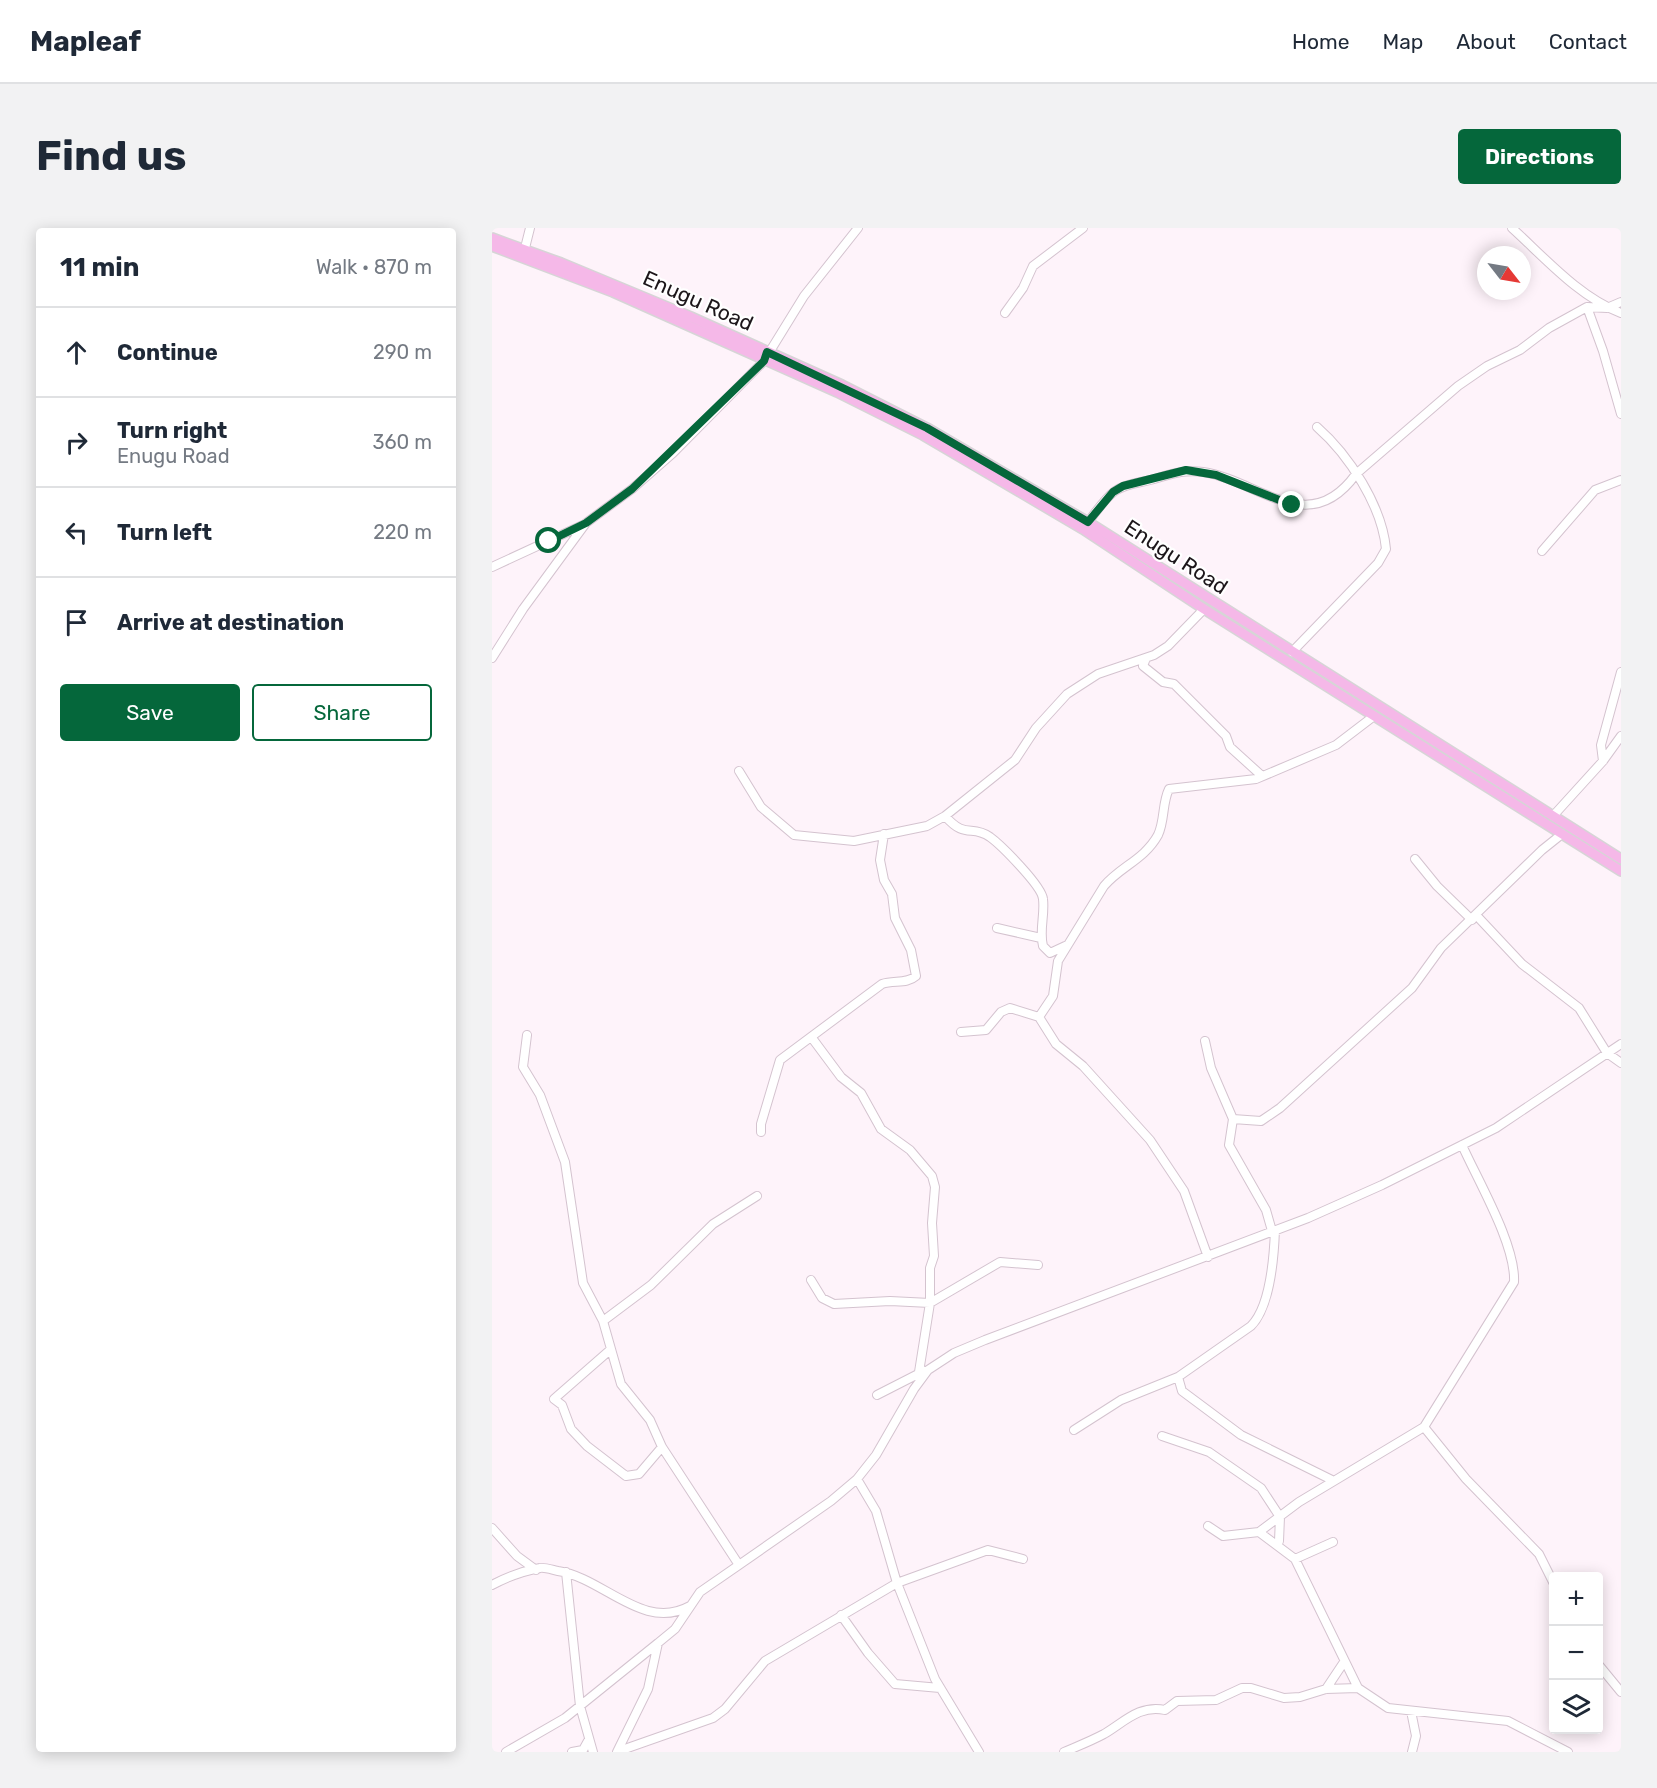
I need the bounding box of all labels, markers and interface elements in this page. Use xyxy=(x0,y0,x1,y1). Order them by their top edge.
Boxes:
text: Mapleaf xyxy=(30,25,141,58)
text: Home xyxy=(1292,29,1349,54)
text: Map xyxy=(1382,29,1423,54)
text: About xyxy=(1456,29,1516,54)
text: Contact xyxy=(1549,29,1627,54)
button: Directions xyxy=(1458,129,1621,184)
text: Find us xyxy=(36,131,187,181)
north arrow xyxy=(1477,246,1531,300)
text: 11 min xyxy=(60,252,139,283)
text: Walk · 870 m xyxy=(316,255,432,279)
street label: Enugu Road xyxy=(639,265,757,336)
icon: ahead xyxy=(60,336,93,369)
text: Continue xyxy=(117,339,218,366)
text: 290 m xyxy=(373,340,432,364)
text: Turn right xyxy=(117,417,227,444)
icon: right xyxy=(60,426,93,459)
text: 360 m xyxy=(373,430,432,454)
text: Enugu Road xyxy=(117,444,230,468)
route end xyxy=(1278,491,1304,517)
street label: Enugu Road xyxy=(1120,514,1233,599)
icon: left xyxy=(60,516,93,549)
text: Turn left xyxy=(117,519,212,546)
text: 220 m xyxy=(373,520,432,544)
route start xyxy=(535,527,561,553)
icon: arrive xyxy=(60,606,93,639)
text: Arrive at destination xyxy=(117,609,344,636)
button: Save xyxy=(60,684,240,741)
button: Share xyxy=(252,684,432,741)
map controls xyxy=(1549,1572,1603,1734)
button: + xyxy=(1549,1572,1603,1626)
button: − xyxy=(1549,1626,1603,1680)
button: layers xyxy=(1549,1680,1603,1734)

